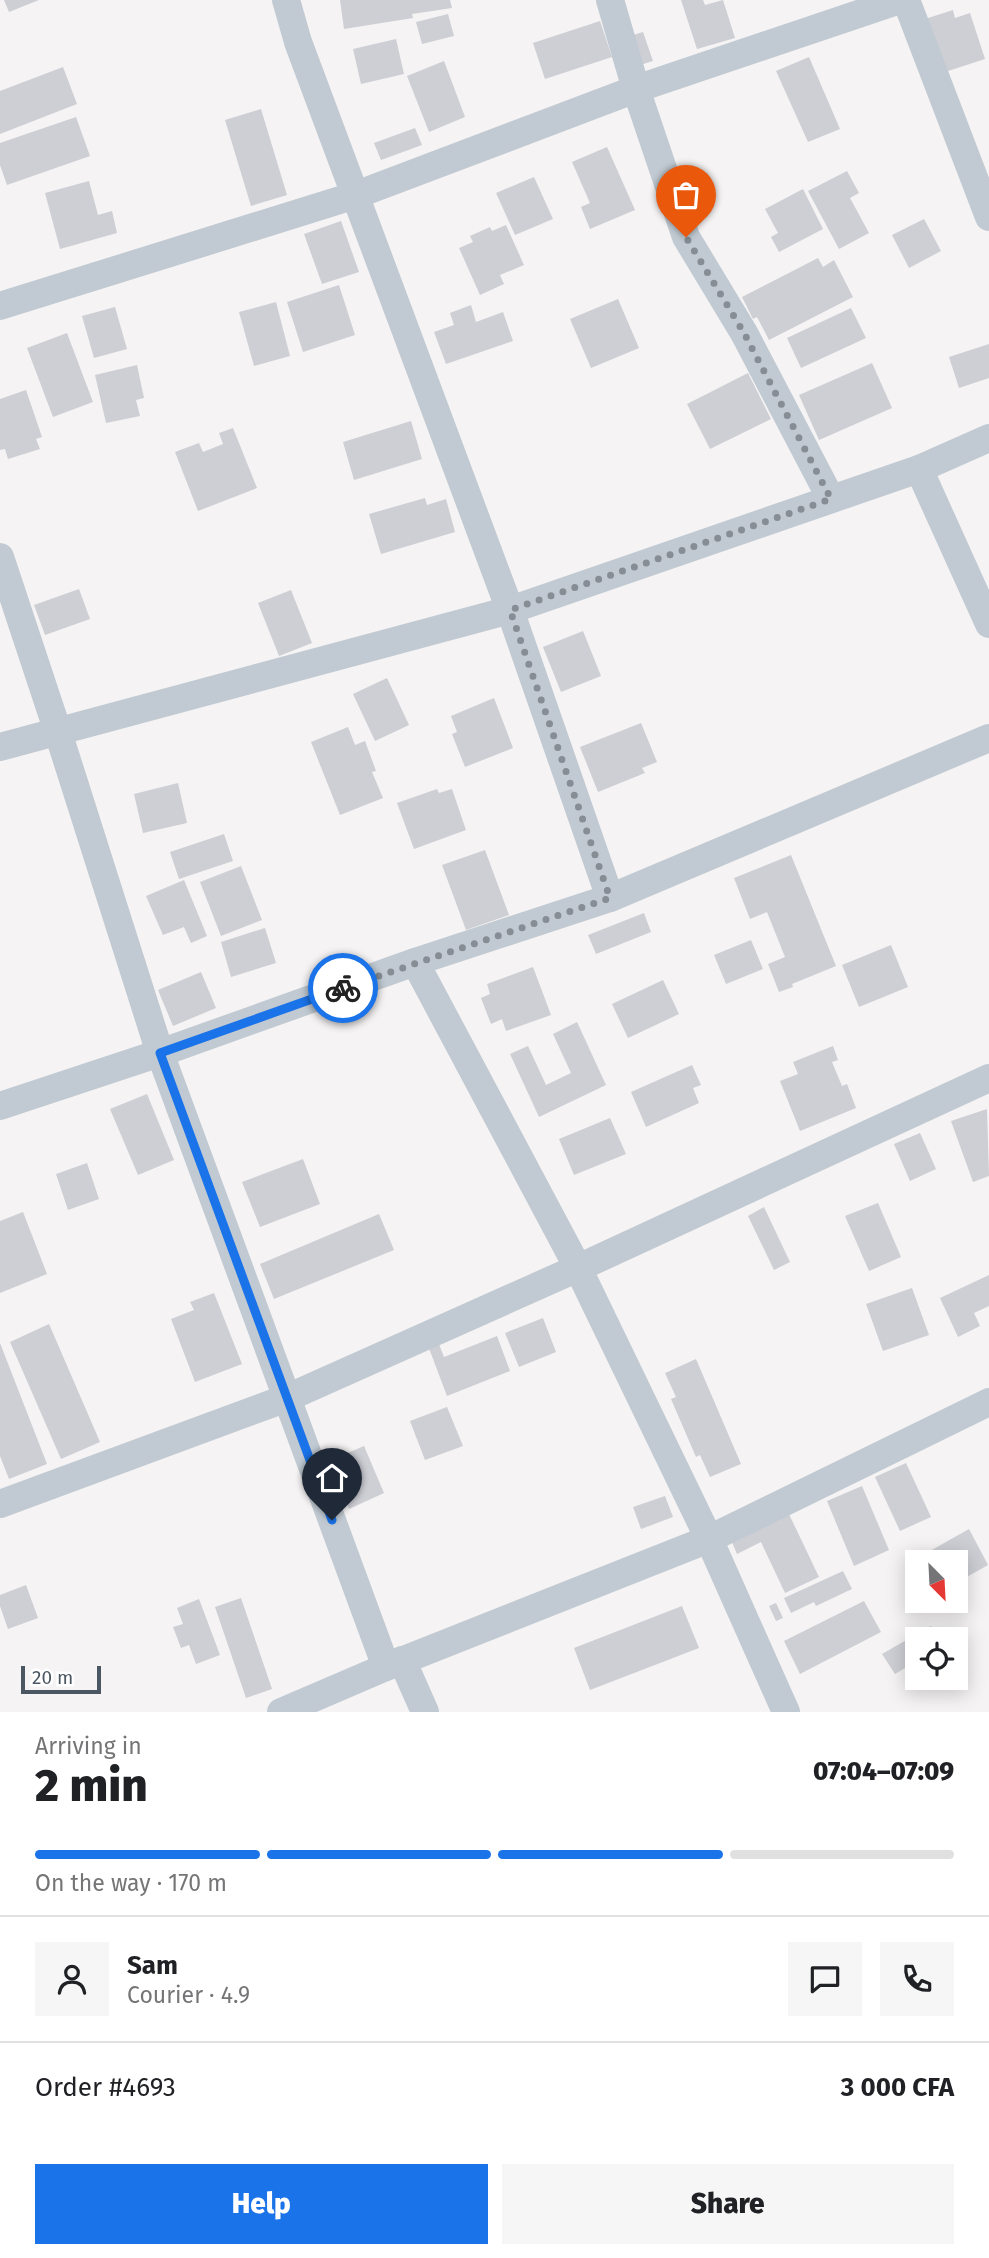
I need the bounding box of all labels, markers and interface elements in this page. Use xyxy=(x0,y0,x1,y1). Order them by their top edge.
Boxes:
pin xyxy=(656,165,716,237)
icon: bag xyxy=(667,176,705,214)
courier xyxy=(308,953,378,1023)
icon: bike xyxy=(324,969,362,1007)
pin xyxy=(302,1448,362,1520)
icon: home xyxy=(313,1459,351,1497)
north arrow xyxy=(905,1550,968,1614)
map controls xyxy=(905,1550,968,1690)
button: locate xyxy=(905,1627,968,1690)
scale bar xyxy=(21,1663,102,1695)
text: 20 m xyxy=(32,1666,73,1689)
text: Arriving in xyxy=(35,1732,142,1760)
text: 07:04–07:09 xyxy=(813,1756,954,1787)
text: 2 min xyxy=(35,1758,148,1813)
text: On the way · 170 m xyxy=(35,1869,227,1897)
button: person xyxy=(35,1942,109,2016)
button: chat xyxy=(788,1942,862,2016)
button: phone xyxy=(880,1942,954,2016)
text: Sam xyxy=(127,1950,178,1981)
text: Courier · 4.9 xyxy=(127,1981,250,2009)
text: Order #4693 xyxy=(35,2072,176,2103)
text: 3 000 CFA xyxy=(841,2072,954,2103)
button: Help xyxy=(35,2164,488,2244)
button: Share xyxy=(502,2164,954,2244)

